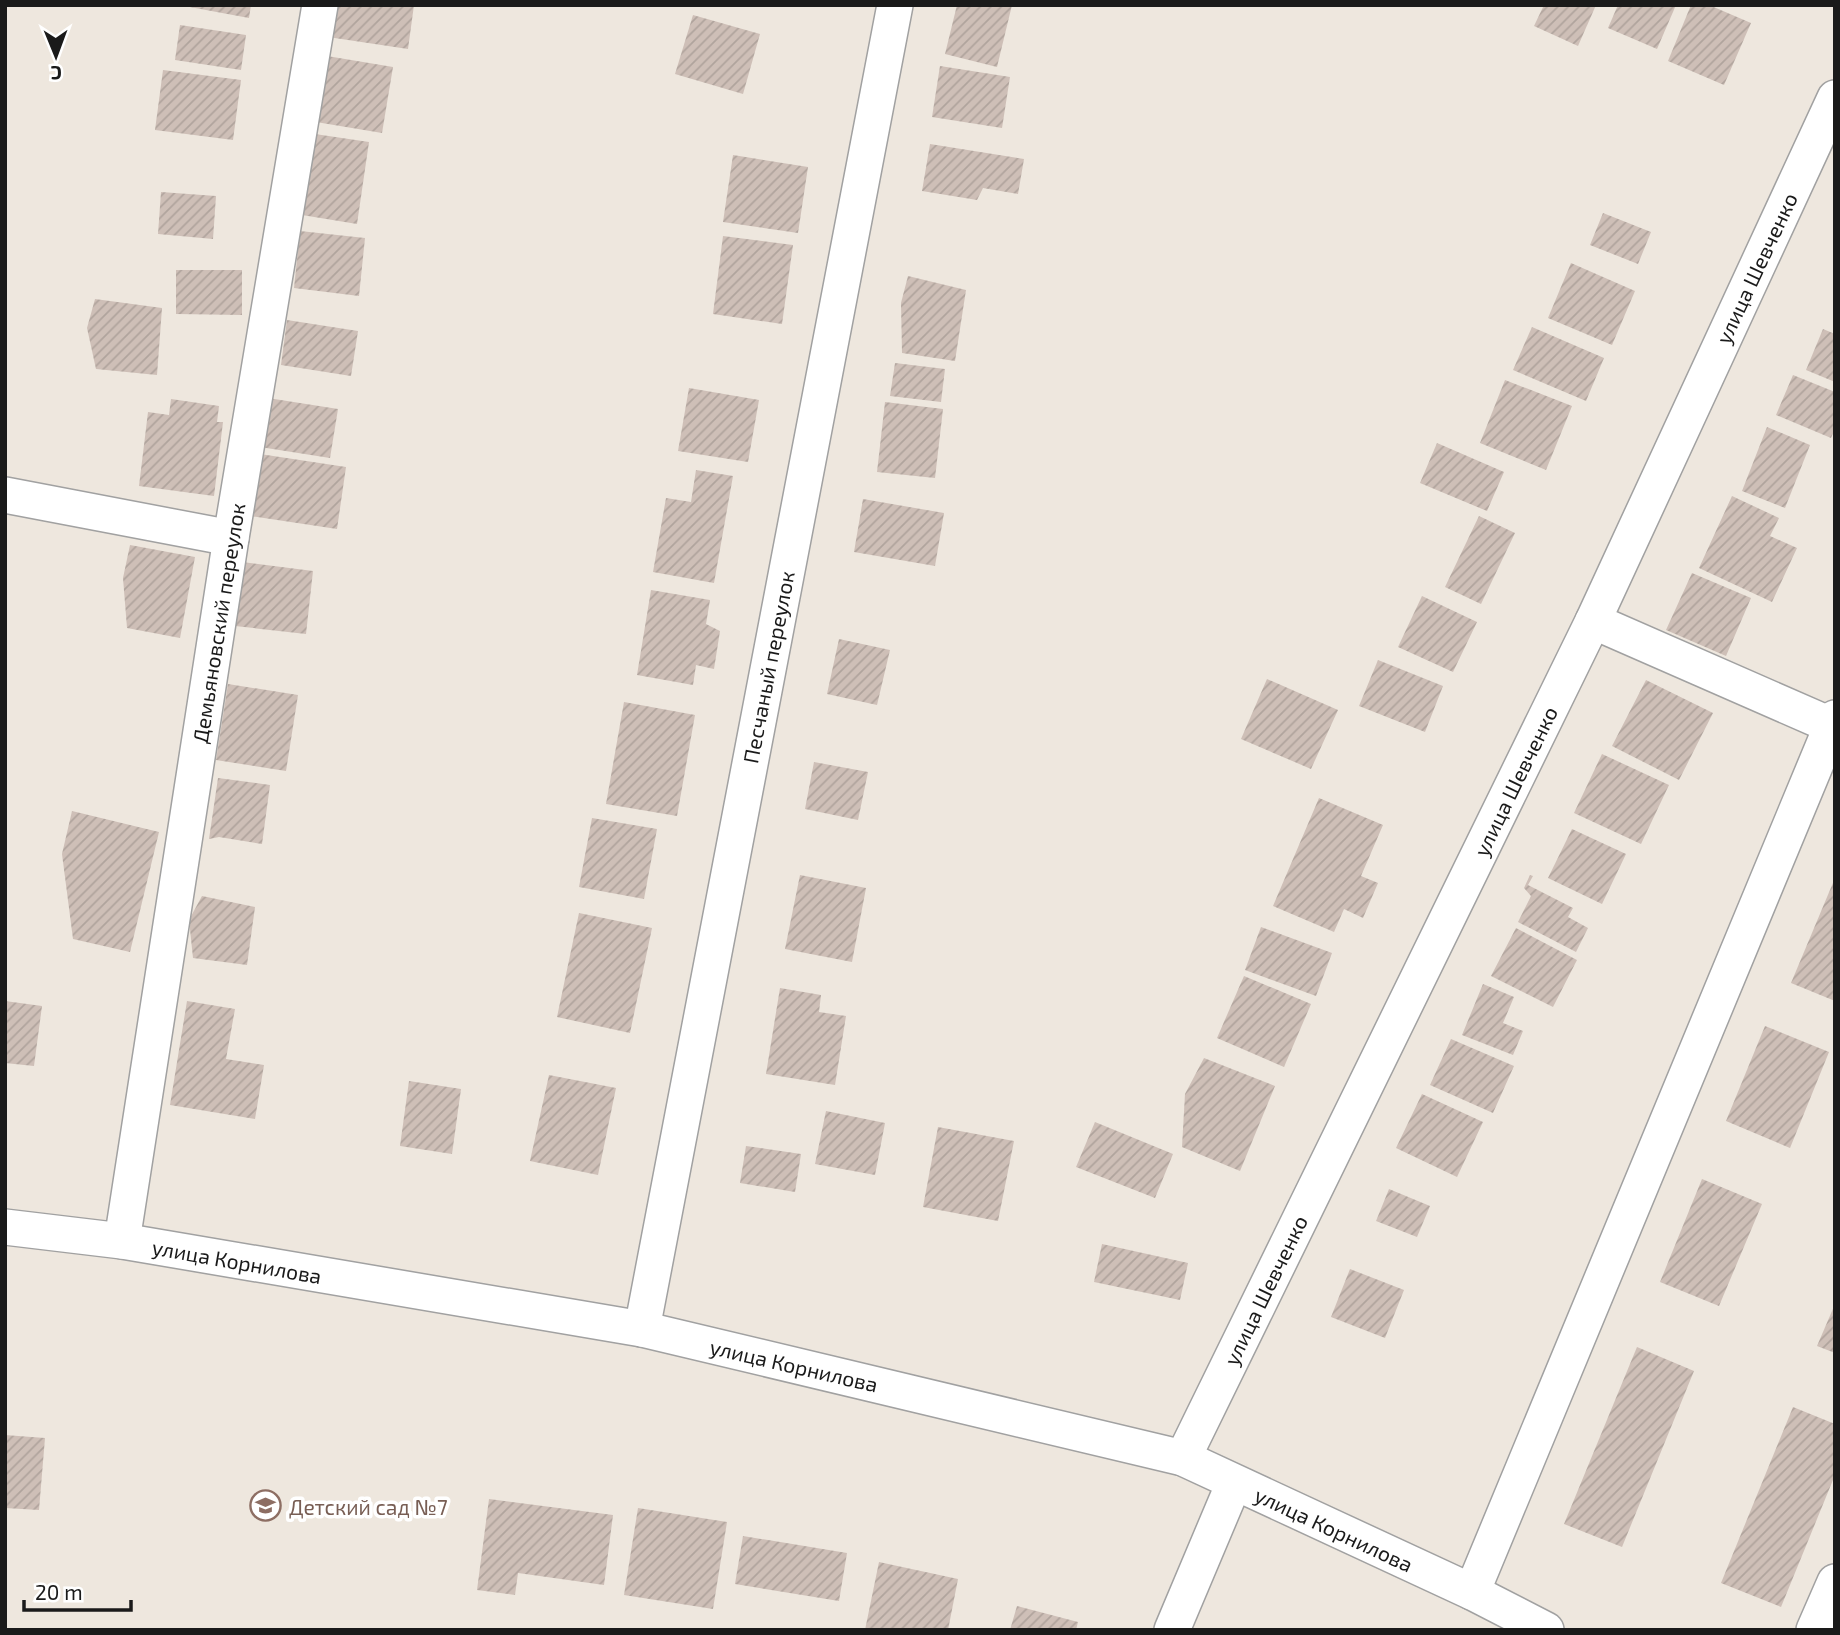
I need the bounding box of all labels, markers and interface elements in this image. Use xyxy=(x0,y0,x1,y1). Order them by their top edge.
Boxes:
north arrow xyxy=(21,21,91,91)
text: С xyxy=(51,62,62,85)
street label: улица Шевченко xyxy=(1710,189,1803,348)
street label: Демьяновский переулок xyxy=(187,501,250,745)
street label: Песчаный переулок xyxy=(737,569,800,765)
street label: улица Шевченко xyxy=(1468,702,1563,860)
street label: улица Шевченко xyxy=(1218,1211,1313,1369)
street label: улица Корнилова xyxy=(150,1234,324,1289)
street label: улица Корнилова xyxy=(707,1334,880,1397)
street label: улица Корнилова xyxy=(1251,1481,1417,1577)
school or university icon: Детский сад №7 xyxy=(249,1489,283,1523)
place label: Детский сад №7 xyxy=(289,1494,448,1519)
scale bar xyxy=(24,1568,131,1612)
text: 20 m xyxy=(35,1579,83,1604)

